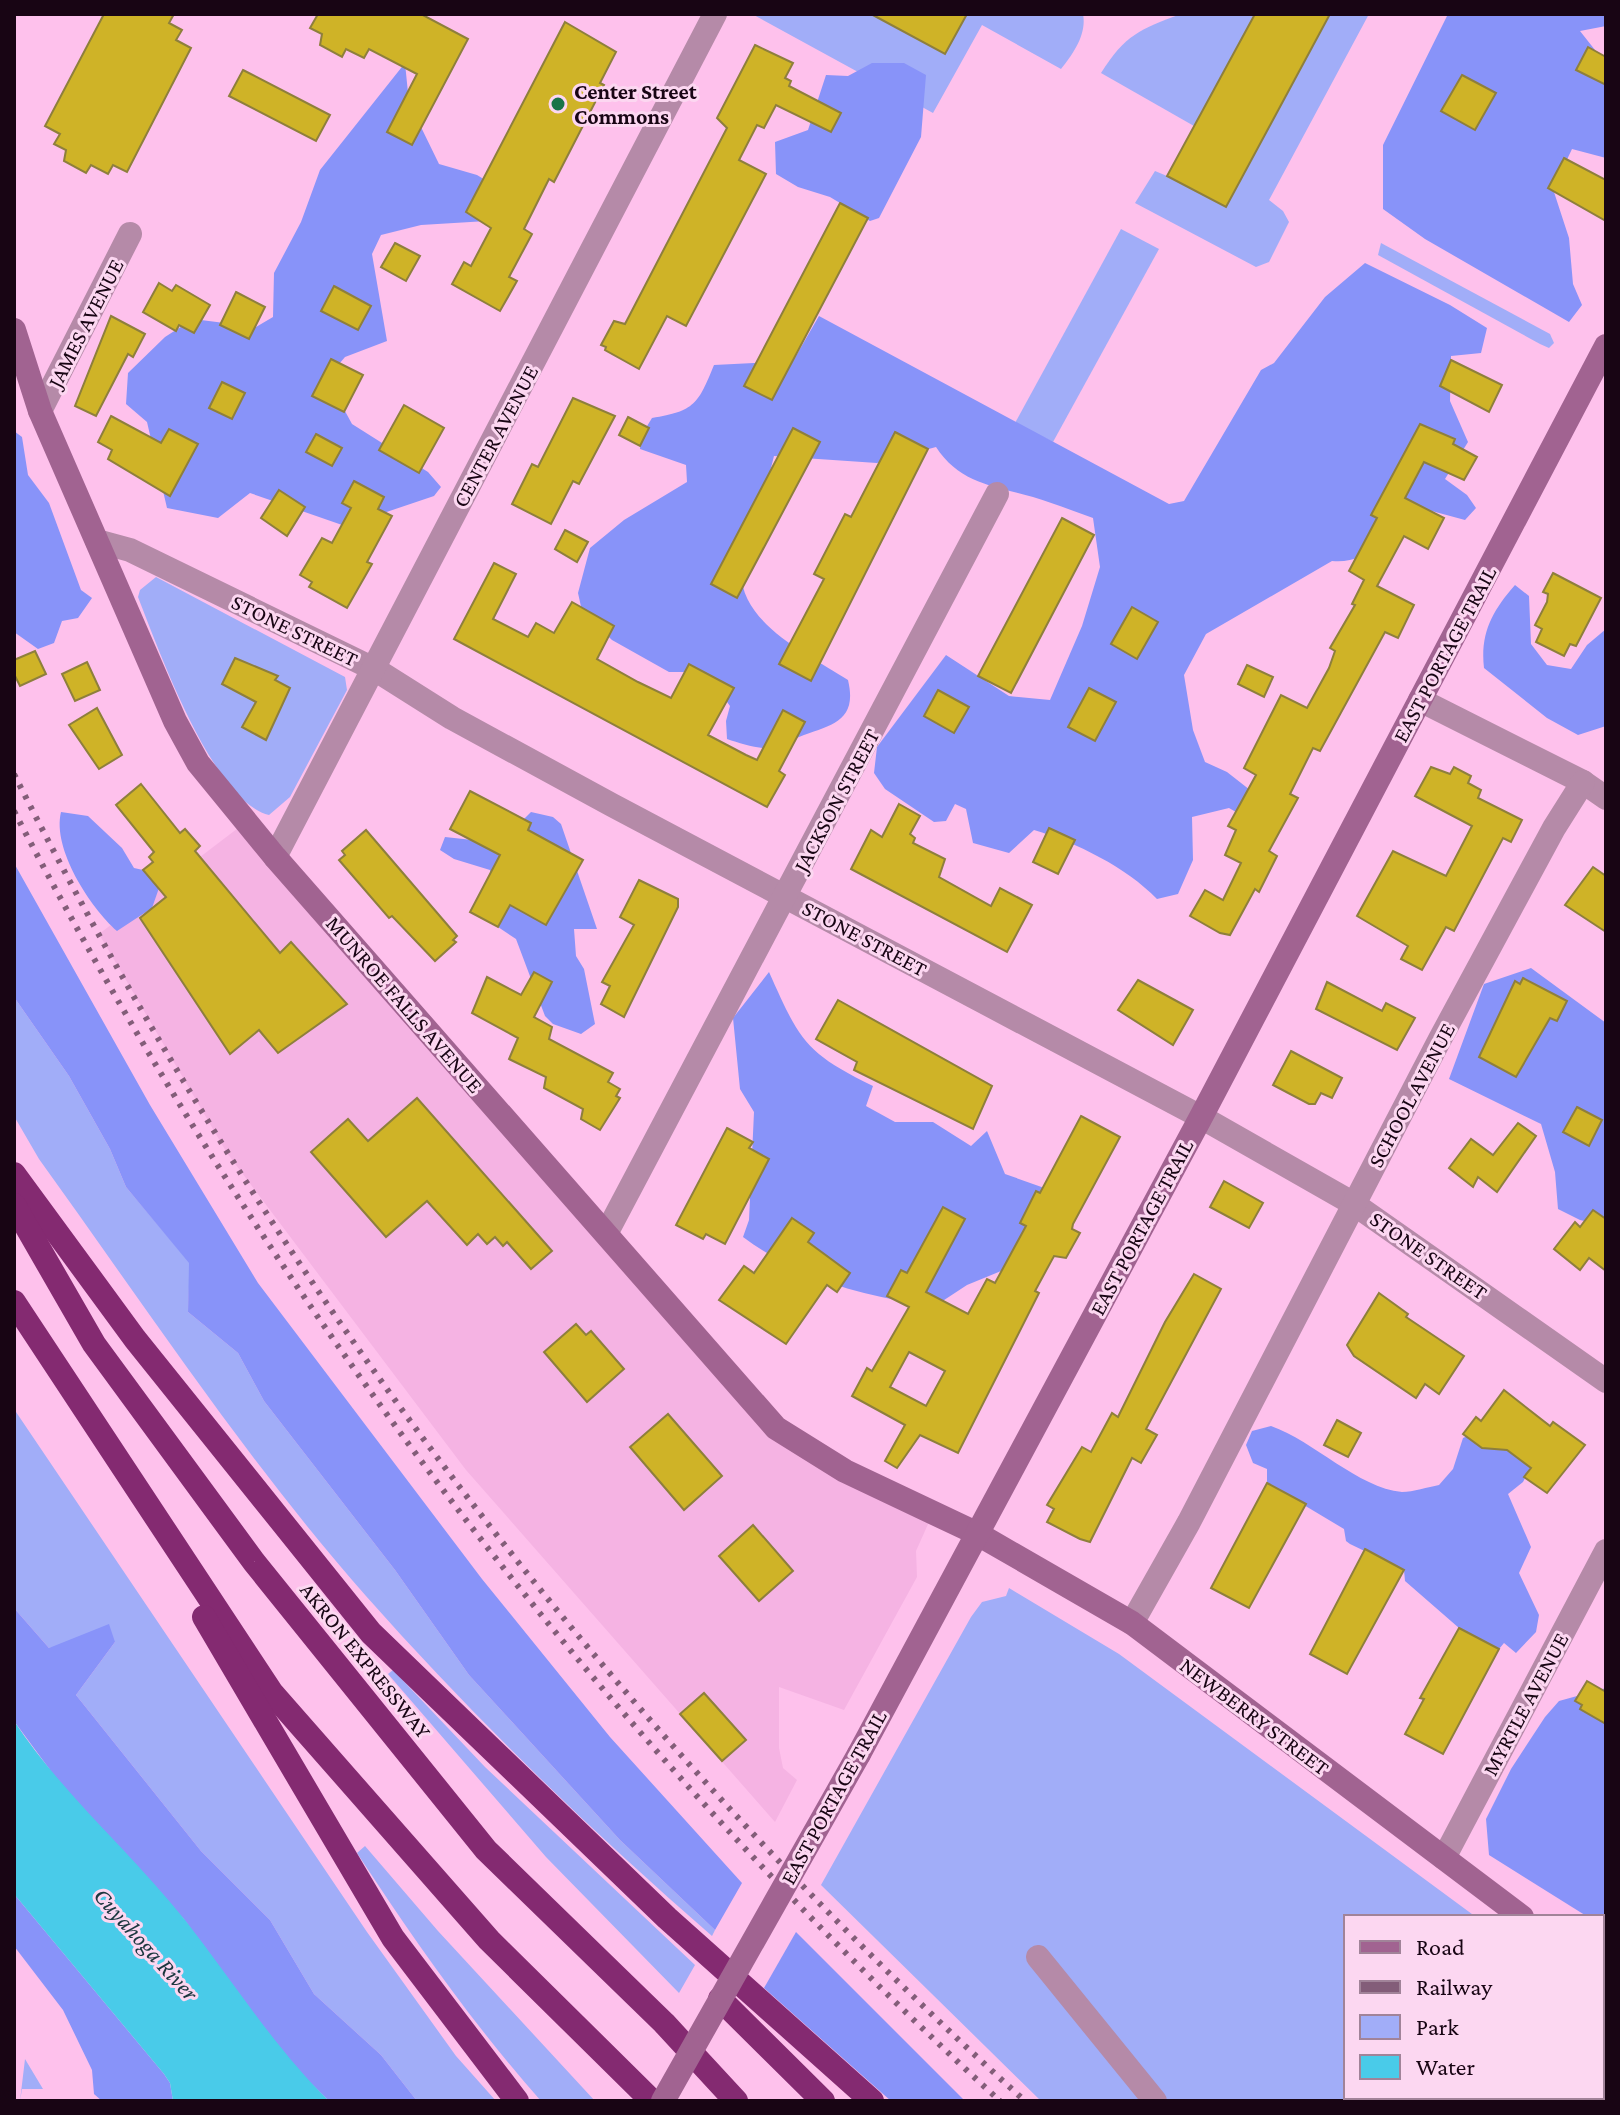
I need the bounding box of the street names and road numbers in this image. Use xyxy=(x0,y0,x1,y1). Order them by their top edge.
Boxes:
street label: JAMES AVENUE xyxy=(41,255,129,393)
street label: CENTER AVENUE xyxy=(448,361,543,511)
street label: EAST PORTAGE TRAIL xyxy=(1388,562,1501,746)
street label: STONE STREET xyxy=(228,589,362,672)
street label: JACKSON STREET xyxy=(787,724,885,878)
street label: STONE STREET xyxy=(798,895,931,982)
street label: MUNROE FALLS AVENUE xyxy=(321,911,488,1098)
street label: SCHOOL AVENUE xyxy=(1363,1019,1460,1172)
street label: EAST PORTAGE TRAIL xyxy=(1085,1135,1198,1319)
street label: STONE STREET xyxy=(1365,1206,1492,1305)
street label: AKRON EXPRESSWAY xyxy=(295,1578,436,1743)
street label: MYRTLE AVENUE xyxy=(1477,1629,1574,1780)
street label: NEWBERRY STREET xyxy=(1175,1652,1334,1781)
street label: EAST PORTAGE TRAIL xyxy=(775,1706,892,1889)

